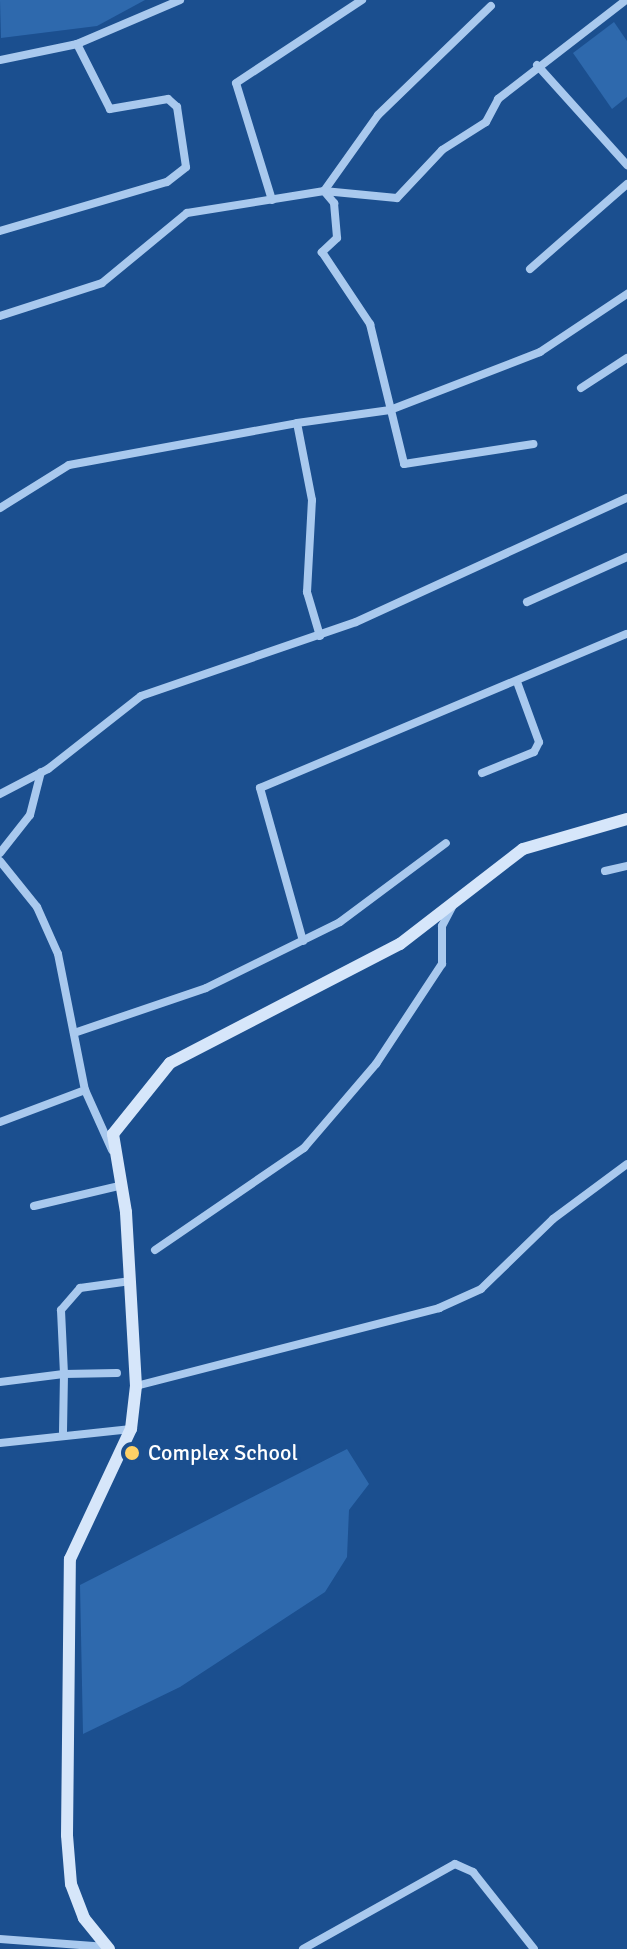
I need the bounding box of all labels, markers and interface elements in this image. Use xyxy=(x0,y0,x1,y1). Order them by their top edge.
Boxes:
place label: Complex School xyxy=(148,1440,298,1466)
marker: Complex School xyxy=(123,1444,141,1462)

